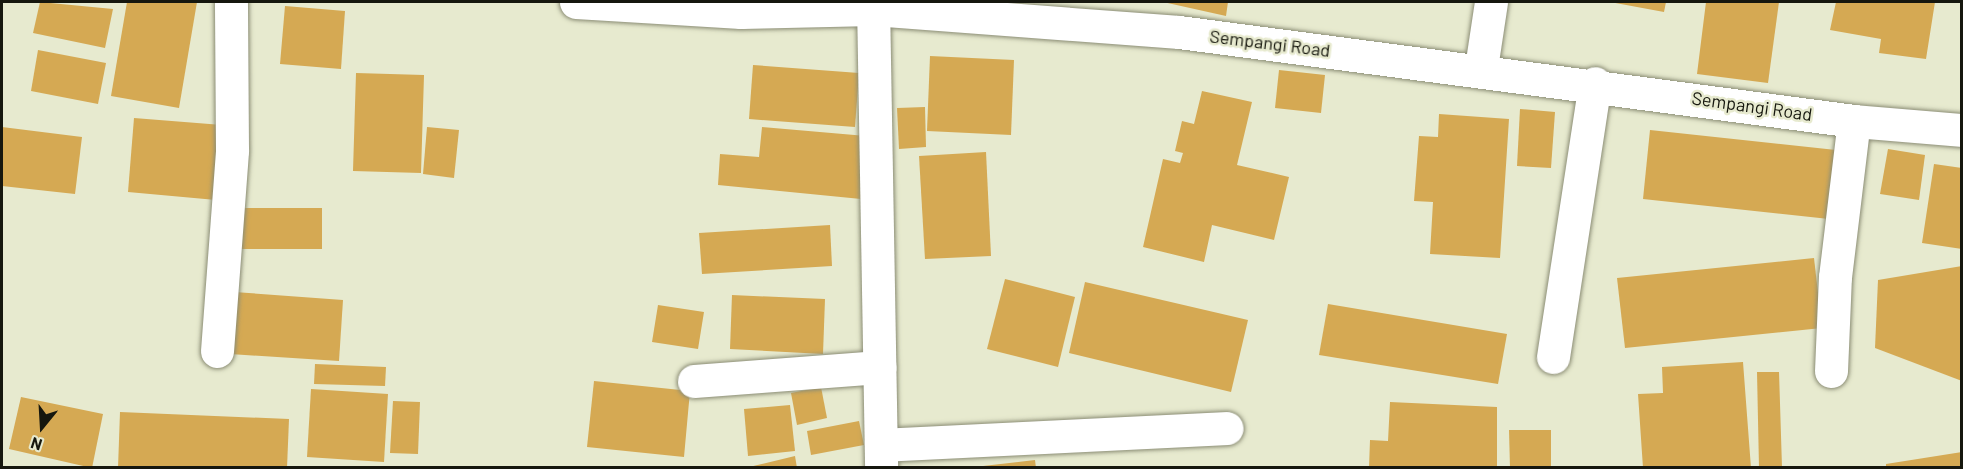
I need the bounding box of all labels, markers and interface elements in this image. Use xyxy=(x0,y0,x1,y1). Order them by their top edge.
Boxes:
street label: Sempangi Road xyxy=(1208,25,1332,61)
street label: Sempangi Road xyxy=(1690,87,1814,125)
north arrow xyxy=(12,397,72,457)
text: N xyxy=(28,434,44,455)

